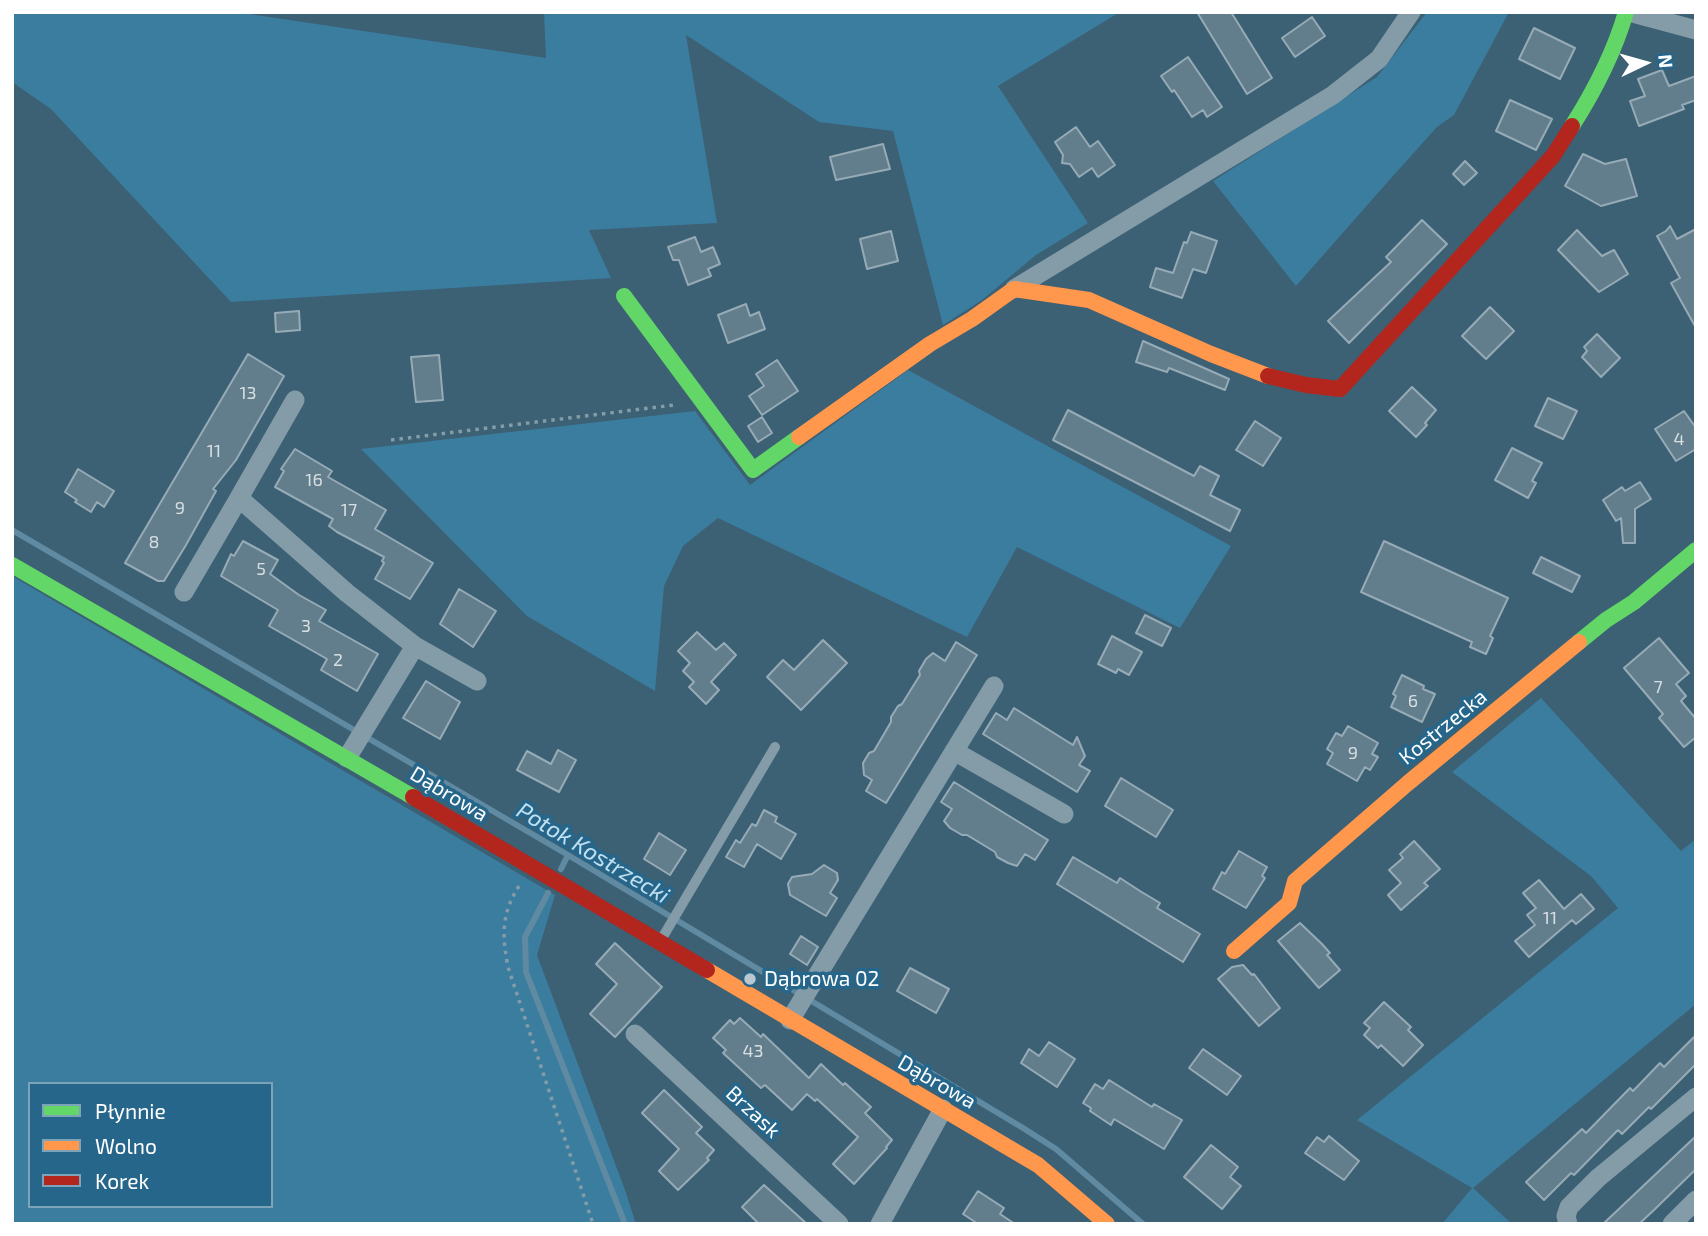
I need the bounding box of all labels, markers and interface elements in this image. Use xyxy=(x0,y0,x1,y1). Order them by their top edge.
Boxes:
north arrow xyxy=(1610,28,1680,98)
text: N xyxy=(1654,53,1678,69)
house number: 13 xyxy=(239,382,257,404)
house number: 4 xyxy=(1673,428,1685,450)
house number: 11 xyxy=(207,440,221,462)
house number: 16 xyxy=(305,469,323,491)
house number: 9 xyxy=(175,497,185,519)
house number: 17 xyxy=(341,499,357,521)
house number: 8 xyxy=(149,531,159,553)
house number: 5 xyxy=(256,558,266,580)
house number: 3 xyxy=(301,615,311,637)
house number: 2 xyxy=(333,649,343,671)
house number: 7 xyxy=(1653,676,1663,698)
street label: Kostrzecka xyxy=(1394,684,1492,770)
house number: 6 xyxy=(1408,690,1418,712)
house number: 9 xyxy=(1348,742,1358,764)
street label: Dąbrowa xyxy=(406,761,492,827)
water label: Potok Kostrzecki xyxy=(512,797,674,909)
house number: 11 xyxy=(1543,907,1557,929)
place label: Dąbrowa 02 xyxy=(764,966,879,992)
marker: Dąbrowa 02 xyxy=(742,971,758,987)
house number: 43 xyxy=(742,1040,764,1062)
street label: Dąbrowa xyxy=(893,1050,981,1114)
street label: Brzask xyxy=(721,1081,785,1143)
legend xyxy=(28,1082,273,1208)
text: Płynnie xyxy=(95,1098,166,1123)
text: Wolno xyxy=(95,1133,157,1158)
text: Korek xyxy=(95,1168,149,1193)

